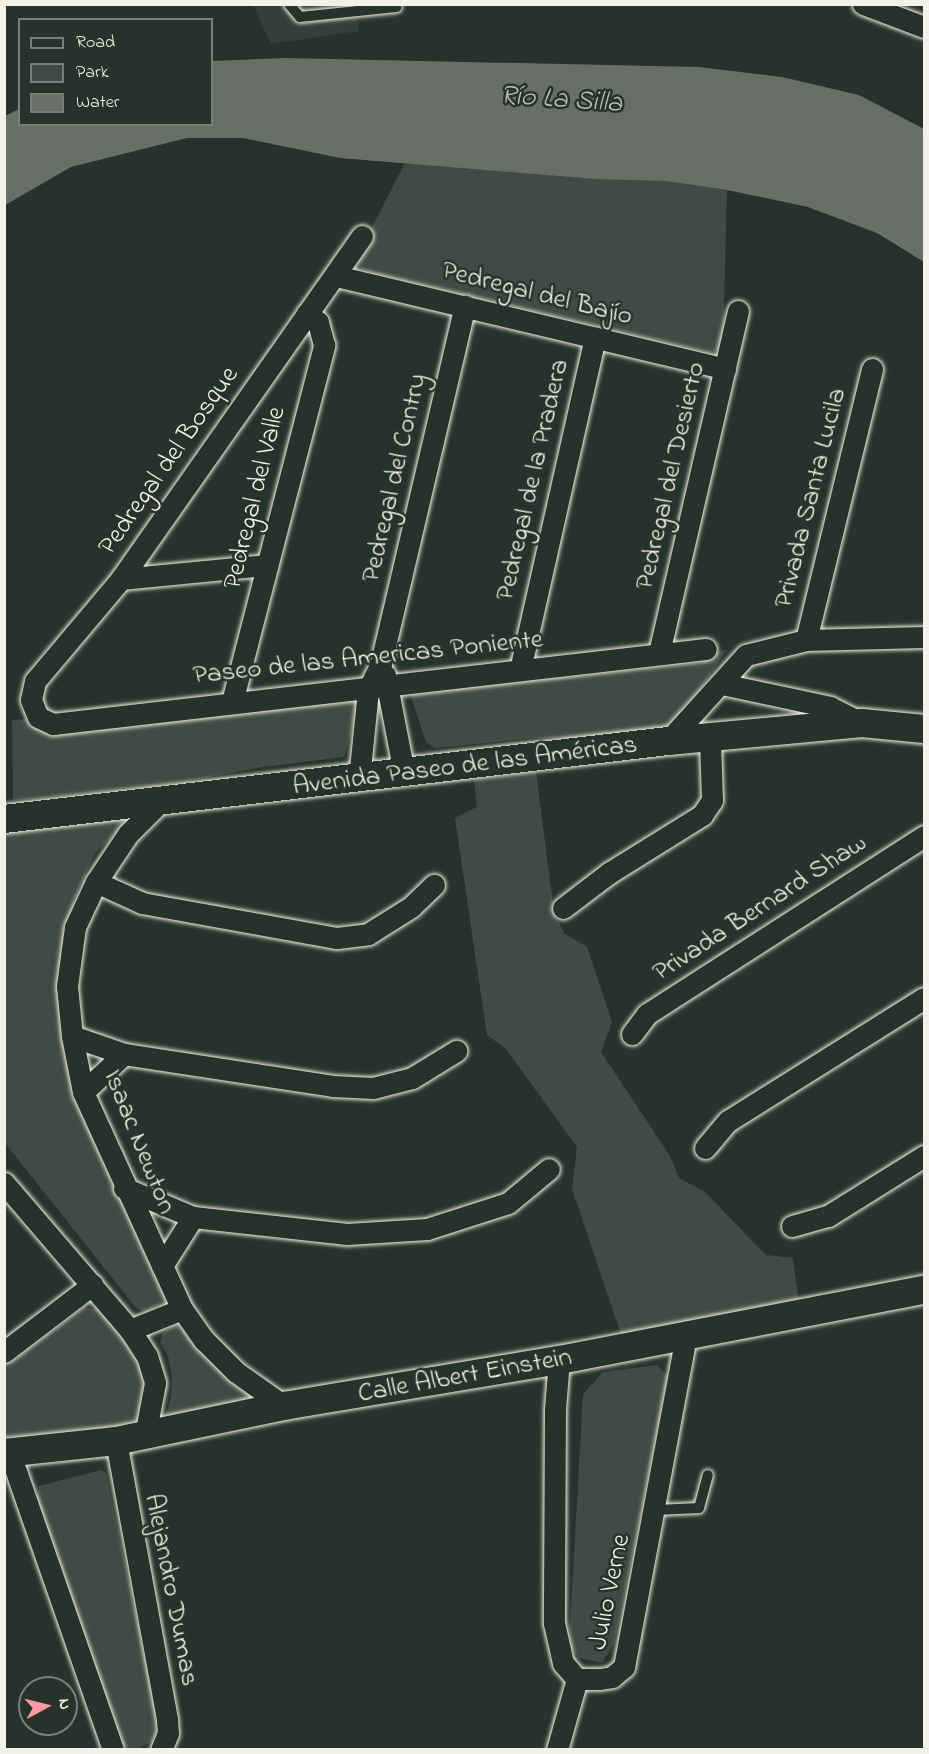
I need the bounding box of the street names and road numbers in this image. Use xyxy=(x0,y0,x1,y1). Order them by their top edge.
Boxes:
street label: Pedregal del Bajío xyxy=(438,255,636,333)
street label: Pedregal de la Pradera xyxy=(489,356,577,604)
street label: Pedregal del Desierto xyxy=(629,359,713,593)
street label: Pedregal del Bosque xyxy=(92,360,246,562)
street label: Pedregal del Contry xyxy=(355,371,435,585)
street label: Privada Santa Lucila xyxy=(768,385,854,611)
street label: Pedregal del Valle xyxy=(217,403,293,593)
street label: Paseo de las Americas Poniente xyxy=(191,624,545,692)
street label: Avenida Paseo de las Américas xyxy=(291,729,639,803)
street label: Privada Bernard Shaw xyxy=(647,827,873,989)
street label: Isaac Newton xyxy=(95,1065,183,1219)
street label: Calle Albert Einstein xyxy=(356,1341,574,1411)
street label: Alejandro Dumas xyxy=(136,1491,206,1689)
street label: Julio Verne xyxy=(582,1531,638,1653)

